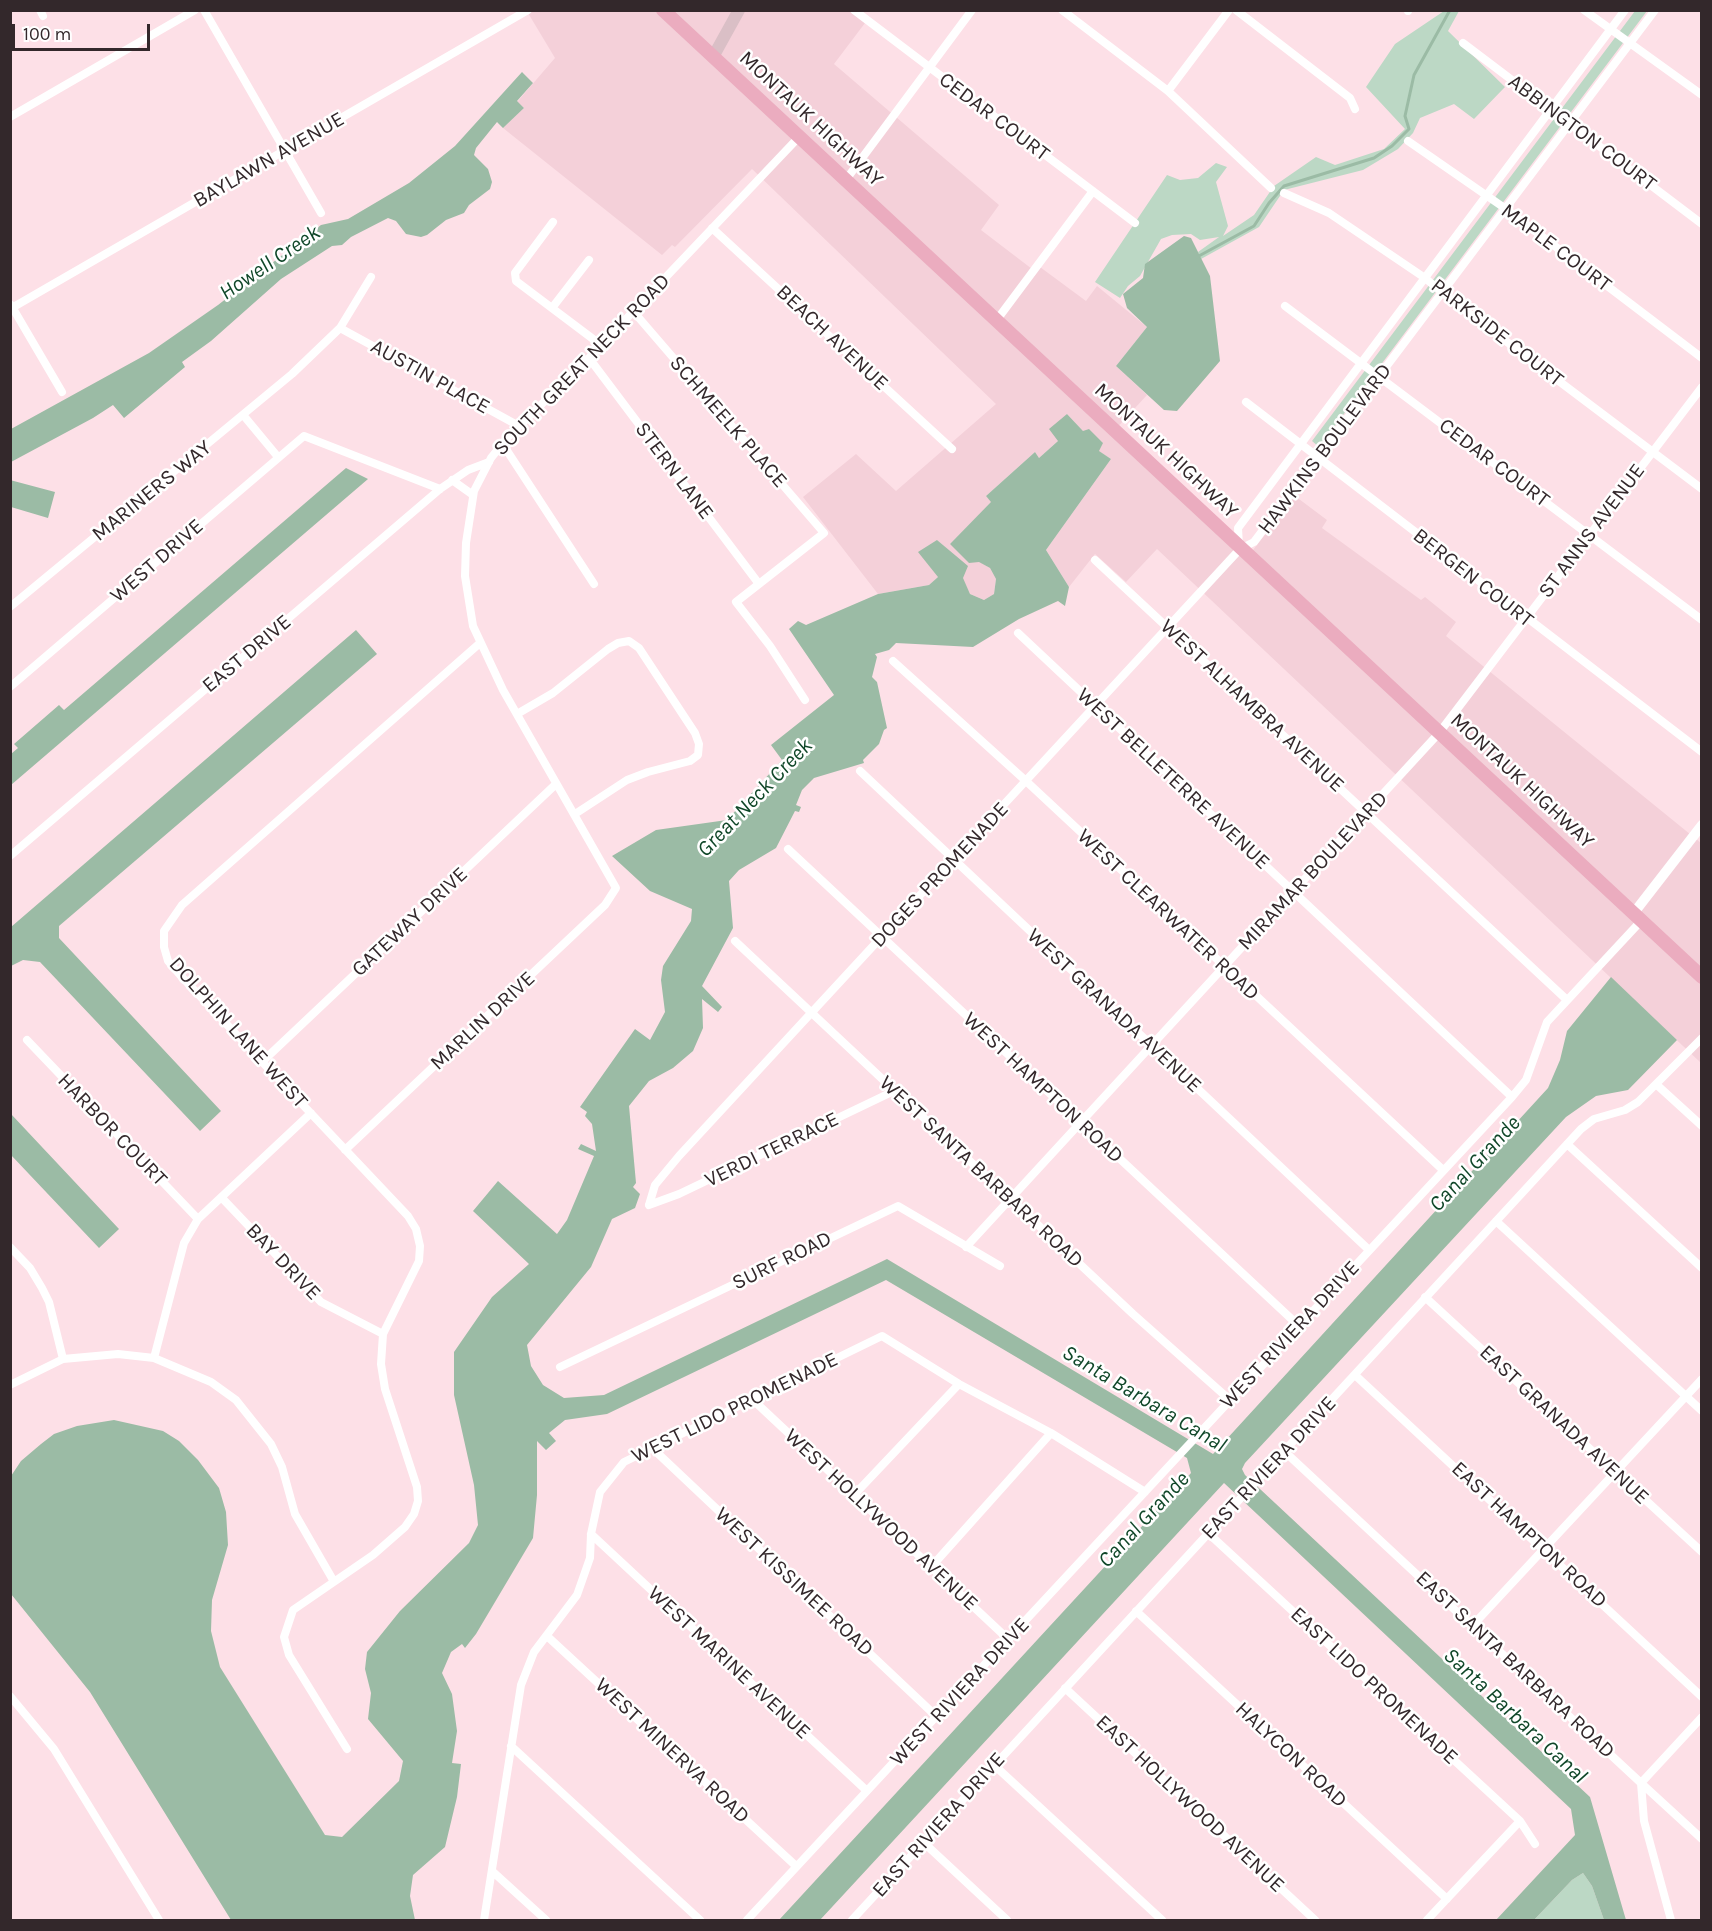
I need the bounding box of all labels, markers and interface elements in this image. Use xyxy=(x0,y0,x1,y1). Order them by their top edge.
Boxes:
scale bar xyxy=(15,12,153,50)
text: 100 m xyxy=(23,23,71,45)
street label: MONTAUK HIGHWAY xyxy=(734,46,888,192)
street label: CEDAR COURT xyxy=(934,67,1054,167)
street label: ABBINGTON COURT xyxy=(1503,69,1661,197)
street label: BAYLAWN AVENUE xyxy=(189,106,349,214)
street label: MAPLE COURT xyxy=(1496,198,1616,298)
water label: Howell Creek xyxy=(215,220,325,306)
street label: SOUTH GREAT NECK ROAD xyxy=(488,269,676,461)
street label: PARKSIDE COURT xyxy=(1426,273,1568,393)
street label: BEACH AVENUE xyxy=(771,280,893,396)
street label: AUSTIN PLACE xyxy=(366,334,494,420)
street label: SCHMEELK PLACE xyxy=(664,351,792,493)
street label: HAWKINS BOULEVARD xyxy=(1253,359,1397,539)
street label: MONTAUK HIGHWAY xyxy=(1089,378,1243,524)
street label: CEDAR COURT xyxy=(1434,413,1554,513)
street label: STERN LANE xyxy=(629,417,719,525)
street label: MARINERS WAY xyxy=(87,435,217,547)
street label: ST ANNS AVENUE xyxy=(1533,459,1651,603)
street label: WEST DRIVE xyxy=(105,514,209,608)
street label: BERGEN COURT xyxy=(1408,523,1538,633)
street label: EAST DRIVE xyxy=(197,610,297,698)
street label: WEST ALHAMBRA AVENUE xyxy=(1155,614,1349,798)
street label: WEST BELLETERRE AVENUE xyxy=(1071,683,1275,875)
street label: MONTAUK HIGHWAY xyxy=(1445,708,1599,854)
water label: Great Neck Creek xyxy=(692,733,818,863)
street label: MIRAMAR BOULEVARD xyxy=(1233,786,1393,956)
street label: DOGES PROMENADE xyxy=(866,797,1014,953)
street label: WEST CLEARWATER ROAD xyxy=(1072,824,1264,1006)
street label: GATEWAY DRIVE xyxy=(347,862,473,982)
street label: WEST GRANADA AVENUE xyxy=(1021,924,1207,1098)
street label: DOLPHIN LANE WEST xyxy=(163,952,313,1114)
street label: MARLIN DRIVE xyxy=(425,966,541,1076)
street label: WEST HAMPTON ROAD xyxy=(958,1007,1128,1169)
street label: HARBOR COURT xyxy=(52,1068,172,1192)
street label: WEST SANTA BARBARA ROAD xyxy=(874,1071,1088,1273)
street label: VERDI TERRACE xyxy=(701,1107,843,1193)
water label: Canal Grande xyxy=(1424,1110,1526,1218)
street label: BAY DRIVE xyxy=(240,1218,326,1306)
street label: SURF ROAD xyxy=(728,1226,836,1296)
street label: WEST RIVIERA DRIVE xyxy=(1215,1256,1365,1414)
water label: Santa Barbara Canal xyxy=(1057,1340,1231,1458)
street label: EAST GRANADA AVENUE xyxy=(1474,1340,1654,1510)
street label: WEST LIDO PROMENADE xyxy=(628,1347,842,1469)
street label: EAST RIVIERA DRIVE xyxy=(1196,1391,1342,1545)
street label: WEST HOLLYWOOD AVENUE xyxy=(779,1424,983,1616)
street label: EAST HAMPTON ROAD xyxy=(1446,1456,1612,1614)
water label: Canal Grande xyxy=(1093,1466,1195,1574)
street label: WEST KISSIMEE ROAD xyxy=(710,1502,878,1662)
street label: EAST SANTA BARBARA ROAD xyxy=(1410,1566,1620,1764)
street label: WEST MARINE AVENUE xyxy=(642,1581,816,1745)
street label: EAST LIDO PROMENADE xyxy=(1285,1602,1463,1770)
street label: WEST RIVIERA DRIVE xyxy=(885,1613,1035,1771)
water label: Santa Barbara Canal xyxy=(1438,1643,1592,1789)
street label: WEST MINERVA ROAD xyxy=(590,1673,754,1829)
street label: HALYCON ROAD xyxy=(1230,1697,1352,1813)
street label: EAST HOLLYWOOD AVENUE xyxy=(1090,1710,1290,1898)
street label: EAST RIVIERA DRIVE xyxy=(867,1747,1011,1903)

